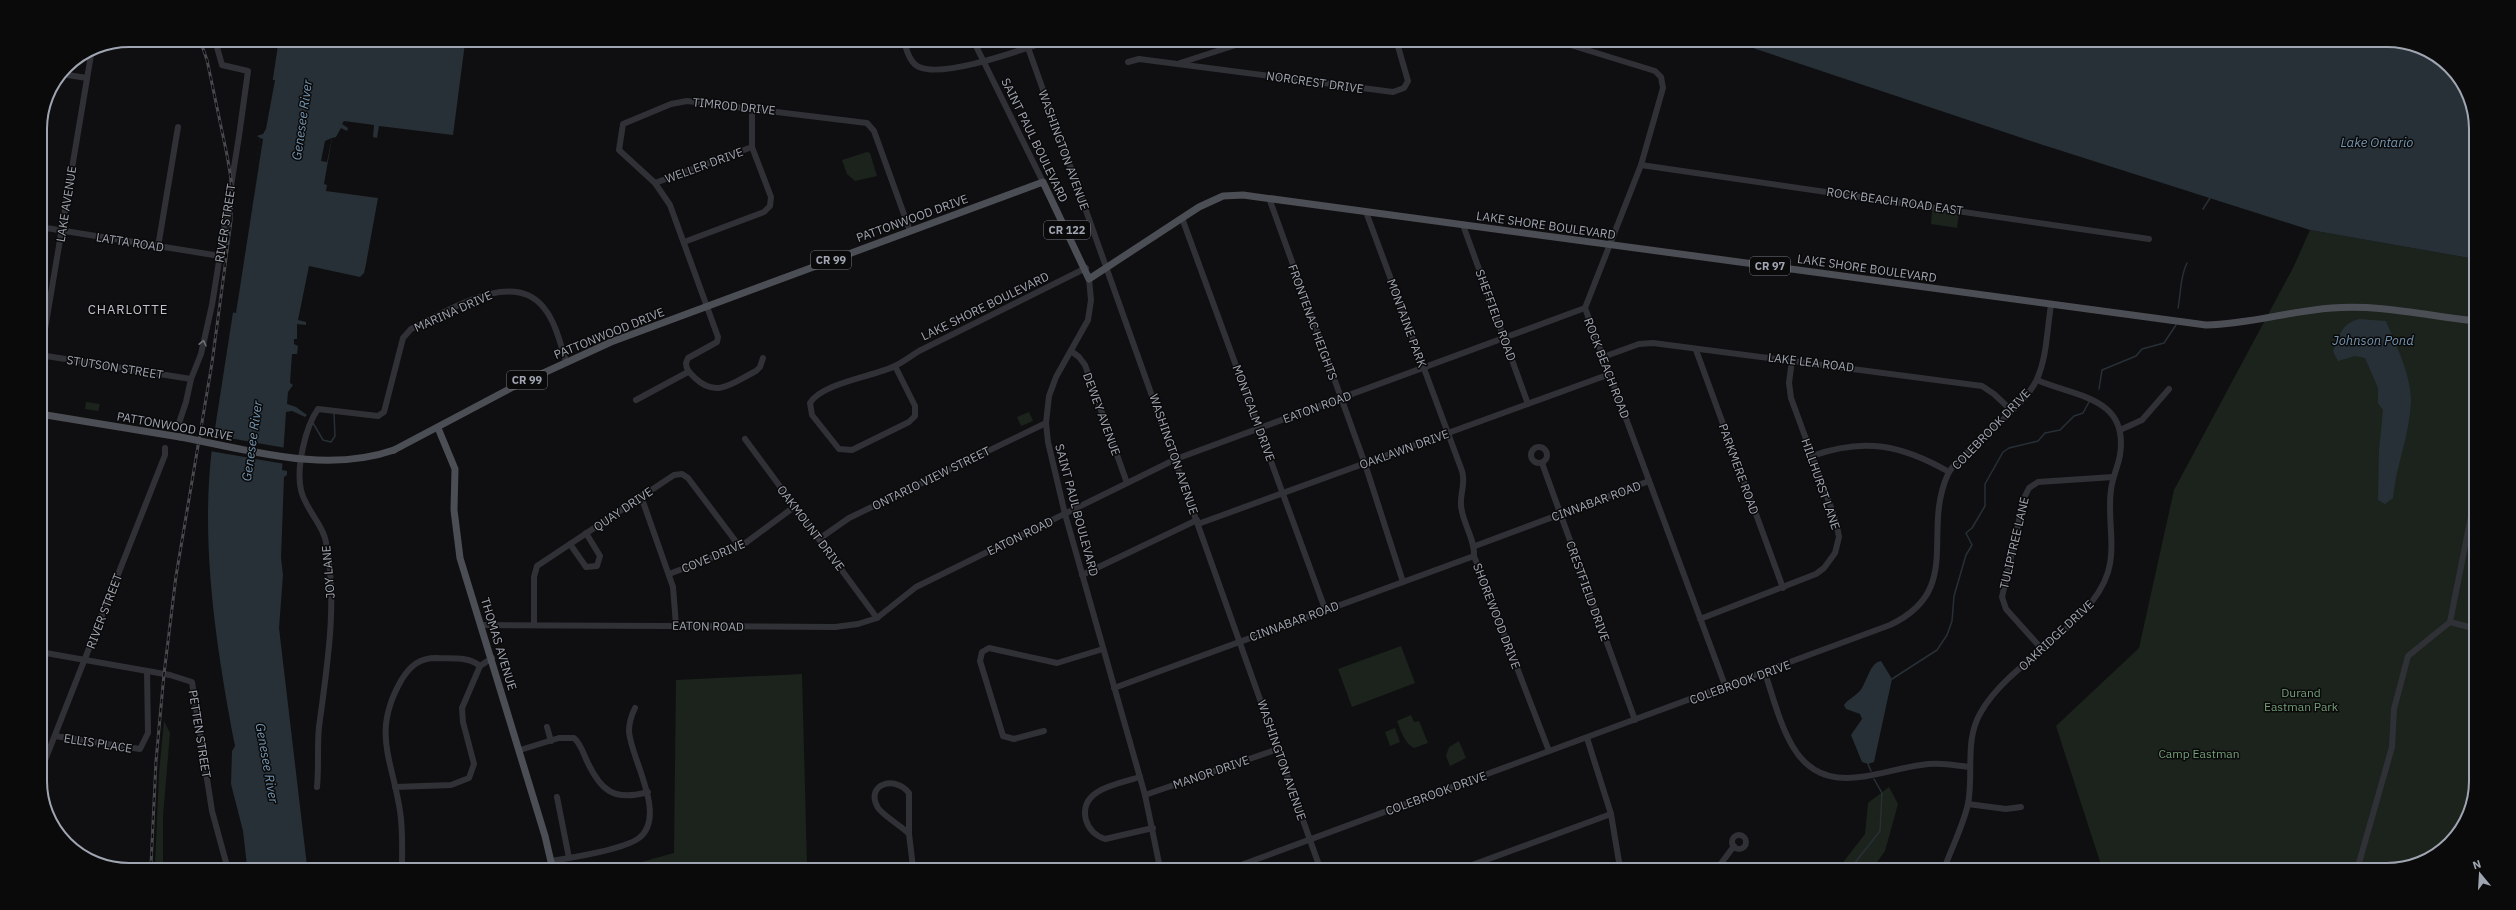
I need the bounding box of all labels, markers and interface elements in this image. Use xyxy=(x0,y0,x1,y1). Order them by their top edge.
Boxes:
street label: NORCREST DRIVE xyxy=(1265,68,1365,96)
street label: SAINT PAUL BOULEVARD xyxy=(998,75,1072,205)
water label: Genesee River xyxy=(288,78,316,161)
street label: WASHINGTON AVENUE xyxy=(1035,88,1093,212)
street label: TIMROD DRIVE xyxy=(692,94,776,118)
water label: Lake Ontario xyxy=(2340,134,2414,151)
street label: WELLER DRIVE xyxy=(663,144,745,186)
street label: LAKE AVENUE xyxy=(53,165,79,243)
street label: RIVER STREET xyxy=(211,182,239,263)
street label: ROCK BEACH ROAD EAST xyxy=(1826,184,1964,218)
street label: PATTONWOOD DRIVE xyxy=(854,191,970,245)
street label: LAKE SHORE BOULEVARD xyxy=(1475,208,1617,242)
road number: CR 122 xyxy=(1044,221,1090,239)
street label: LATTA ROAD xyxy=(95,229,165,255)
road number: CR 99 xyxy=(811,251,851,269)
street label: LAKE SHORE BOULEVARD xyxy=(1796,251,1938,285)
road number: CR 97 xyxy=(1750,257,1790,275)
street label: FRONTENAC HEIGHTS xyxy=(1285,262,1341,382)
street label: SHEFFIELD ROAD xyxy=(1473,267,1519,363)
street label: LAKE SHORE BOULEVARD xyxy=(919,268,1051,344)
street label: MONTAINE PARK xyxy=(1384,277,1430,370)
street label: MARINA DRIVE xyxy=(412,287,494,335)
district label: CHARLOTTE xyxy=(88,301,168,318)
street label: PATTONWOOD DRIVE xyxy=(552,304,666,362)
street label: ROCK BEACH ROAD xyxy=(1581,316,1633,420)
water label: Johnson Pond xyxy=(2332,332,2414,349)
one-way arrow xyxy=(199,340,207,346)
street label: LAKE LEA ROAD xyxy=(1767,349,1855,375)
street label: STUTSON STREET xyxy=(66,352,164,382)
street label: MONTCALM DRIVE xyxy=(1230,363,1278,463)
street label: DEWEY AVENUE xyxy=(1080,370,1124,458)
road number: CR 99 xyxy=(507,371,547,389)
street label: COLEBROOK DRIVE xyxy=(1949,385,2033,473)
street label: EATON ROAD xyxy=(1281,388,1353,426)
street label: WASHINGTON AVENUE xyxy=(1146,392,1202,516)
water label: Genesee River xyxy=(238,399,266,482)
street label: PATTONWOOD DRIVE xyxy=(116,408,234,444)
street label: PARKMERE ROAD xyxy=(1716,422,1762,516)
street label: OAKLAWN DRIVE xyxy=(1357,426,1451,472)
street label: HILLHURST LANE xyxy=(1798,436,1844,532)
street label: SAINT PAUL BOULEVARD xyxy=(1052,442,1102,578)
street label: ONTARIO VIEW STREET xyxy=(870,443,993,513)
street label: CINNABAR ROAD xyxy=(1549,478,1643,524)
street label: OAKMOUNT DRIVE xyxy=(774,482,848,574)
street label: QUAY DRIVE xyxy=(590,484,656,534)
street label: TULIPTREE LANE xyxy=(1996,496,2032,590)
street label: EATON ROAD xyxy=(984,513,1056,559)
street label: COVE DRIVE xyxy=(679,536,747,576)
street label: CRESTFIELD DRIVE xyxy=(1563,539,1613,643)
street label: JOY LANE xyxy=(318,545,338,599)
street label: SHOREWOOD DRIVE xyxy=(1470,561,1524,671)
street label: RIVER STREET xyxy=(83,571,125,651)
street label: THOMAS AVENUE xyxy=(478,596,520,692)
street label: OAKRIDGE DRIVE xyxy=(2015,596,2097,674)
street label: CINNABAR ROAD xyxy=(1247,598,1341,644)
street label: EATON ROAD xyxy=(672,618,744,634)
street label: COLEBROOK DRIVE xyxy=(1687,657,1793,707)
park label: Durand Eastman Park xyxy=(2264,685,2339,714)
street label: PETTEN STREET xyxy=(186,689,214,779)
street label: WASHINGTON AVENUE xyxy=(1254,698,1310,822)
water label: Genesee River xyxy=(252,722,283,806)
street label: ELLIS PLACE xyxy=(63,730,133,756)
park label: Camp Eastman xyxy=(2158,746,2240,761)
street label: MANOR DRIVE xyxy=(1171,752,1251,792)
street label: COLEBROOK DRIVE xyxy=(1383,768,1489,818)
north arrow xyxy=(2460,854,2500,894)
text: N xyxy=(2471,857,2483,872)

